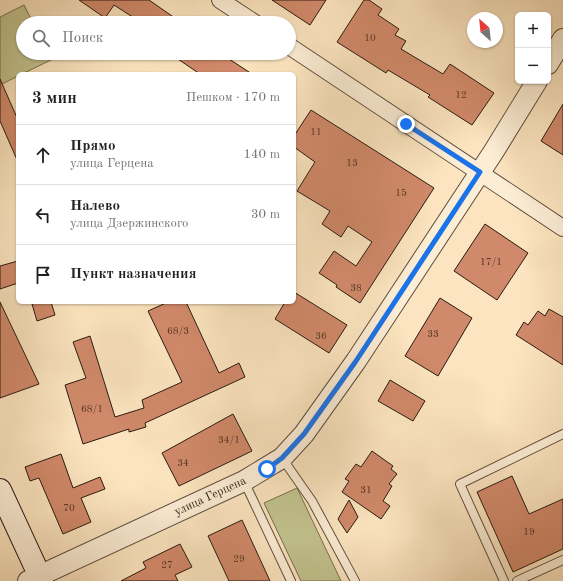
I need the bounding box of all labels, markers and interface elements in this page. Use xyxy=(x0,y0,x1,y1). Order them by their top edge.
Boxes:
north arrow xyxy=(467,12,503,48)
map controls xyxy=(515,12,551,84)
button: + xyxy=(515,12,551,48)
search box xyxy=(16,16,296,60)
icon: search xyxy=(30,27,52,49)
text: Поиск xyxy=(62,31,103,46)
house number: 10 xyxy=(364,33,376,43)
button: − xyxy=(515,48,551,84)
text: 3 мин xyxy=(32,90,77,107)
house number: 12 xyxy=(455,90,467,100)
text: Пешком · 170 m xyxy=(186,91,280,104)
route end xyxy=(397,115,415,133)
house number: 11 xyxy=(310,127,322,137)
text: Прямо xyxy=(70,139,116,154)
icon: ahead xyxy=(32,144,54,166)
text: 140 m xyxy=(243,148,280,161)
text: улица Герцена xyxy=(70,157,154,170)
house number: 13 xyxy=(346,158,358,168)
house number: 15 xyxy=(395,188,407,198)
text: Налево xyxy=(70,199,120,214)
icon: left xyxy=(32,204,54,226)
text: 30 m xyxy=(251,208,280,221)
text: улица Дзержинского xyxy=(70,217,188,230)
house number: 17/1 xyxy=(480,257,502,267)
icon: arrive xyxy=(32,264,54,286)
text: Пункт назначения xyxy=(70,267,197,282)
house number: 38 xyxy=(350,283,362,293)
house number: 68/3 xyxy=(167,326,189,336)
house number: 33 xyxy=(427,329,439,339)
house number: 36 xyxy=(315,331,327,341)
house number: 68/1 xyxy=(81,404,103,414)
house number: 34/1 xyxy=(218,435,240,445)
house number: 34 xyxy=(177,458,189,468)
route start xyxy=(258,460,276,478)
street label: улица Герцена xyxy=(173,475,248,518)
house number: 31 xyxy=(360,485,372,495)
house number: 70 xyxy=(63,503,75,513)
house number: 19 xyxy=(523,527,535,537)
house number: 29 xyxy=(233,554,245,564)
house number: 27 xyxy=(161,560,173,570)

